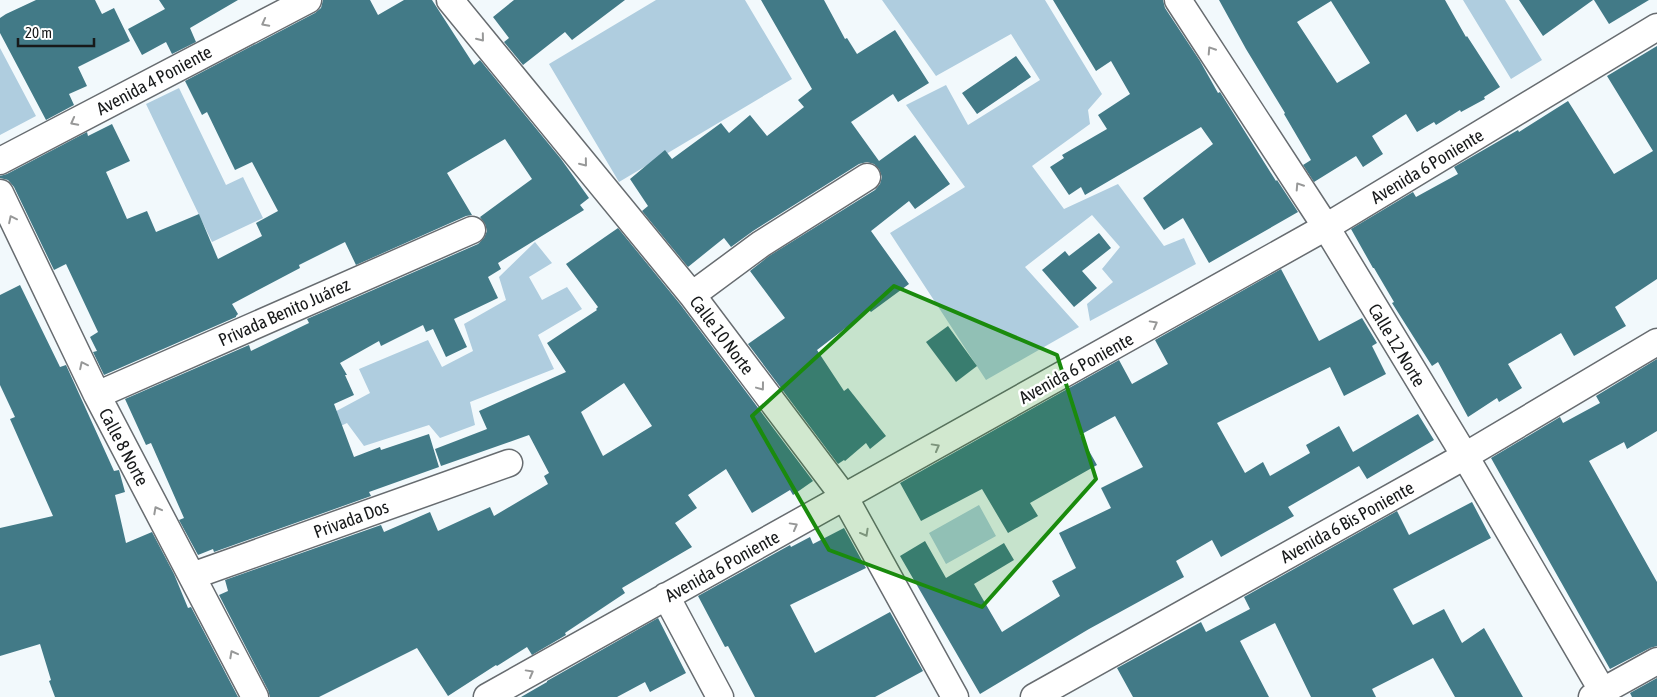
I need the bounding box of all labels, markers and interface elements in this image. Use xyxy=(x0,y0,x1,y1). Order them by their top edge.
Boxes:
scale bar xyxy=(18,15,94,47)
one-way arrow xyxy=(261,17,270,27)
text: 20 m xyxy=(25,24,52,41)
one-way arrow xyxy=(475,32,484,41)
street label: Avenida 4 Poniente xyxy=(93,41,215,119)
one-way arrow xyxy=(1207,47,1217,56)
one-way arrow xyxy=(71,116,80,126)
street label: Avenida 6 Poniente xyxy=(1367,124,1487,208)
one-way arrow xyxy=(578,158,587,167)
one-way arrow xyxy=(1296,183,1306,192)
one-way arrow xyxy=(8,215,19,224)
street label: Privada Benito Juárez xyxy=(215,273,353,350)
street label: Calle 10 Norte xyxy=(686,291,758,379)
street label: Calle 12 Norte xyxy=(1364,300,1430,390)
one-way arrow xyxy=(1148,320,1157,330)
street label: Avenida 6 Poniente xyxy=(1015,328,1137,408)
one-way arrow xyxy=(79,362,89,371)
one-way arrow xyxy=(755,381,764,391)
street label: Calle 8 Norte xyxy=(95,405,153,489)
one-way arrow xyxy=(931,443,940,453)
street label: Avenida 6 Bis Poniente xyxy=(1277,477,1417,567)
street label: Privada Dos xyxy=(311,496,391,542)
one-way arrow xyxy=(153,506,163,515)
one-way arrow xyxy=(789,522,798,532)
street label: Avenida 6 Poniente xyxy=(661,526,783,606)
one-way arrow xyxy=(858,528,868,537)
one-way arrow xyxy=(229,650,239,659)
one-way arrow xyxy=(524,669,533,679)

